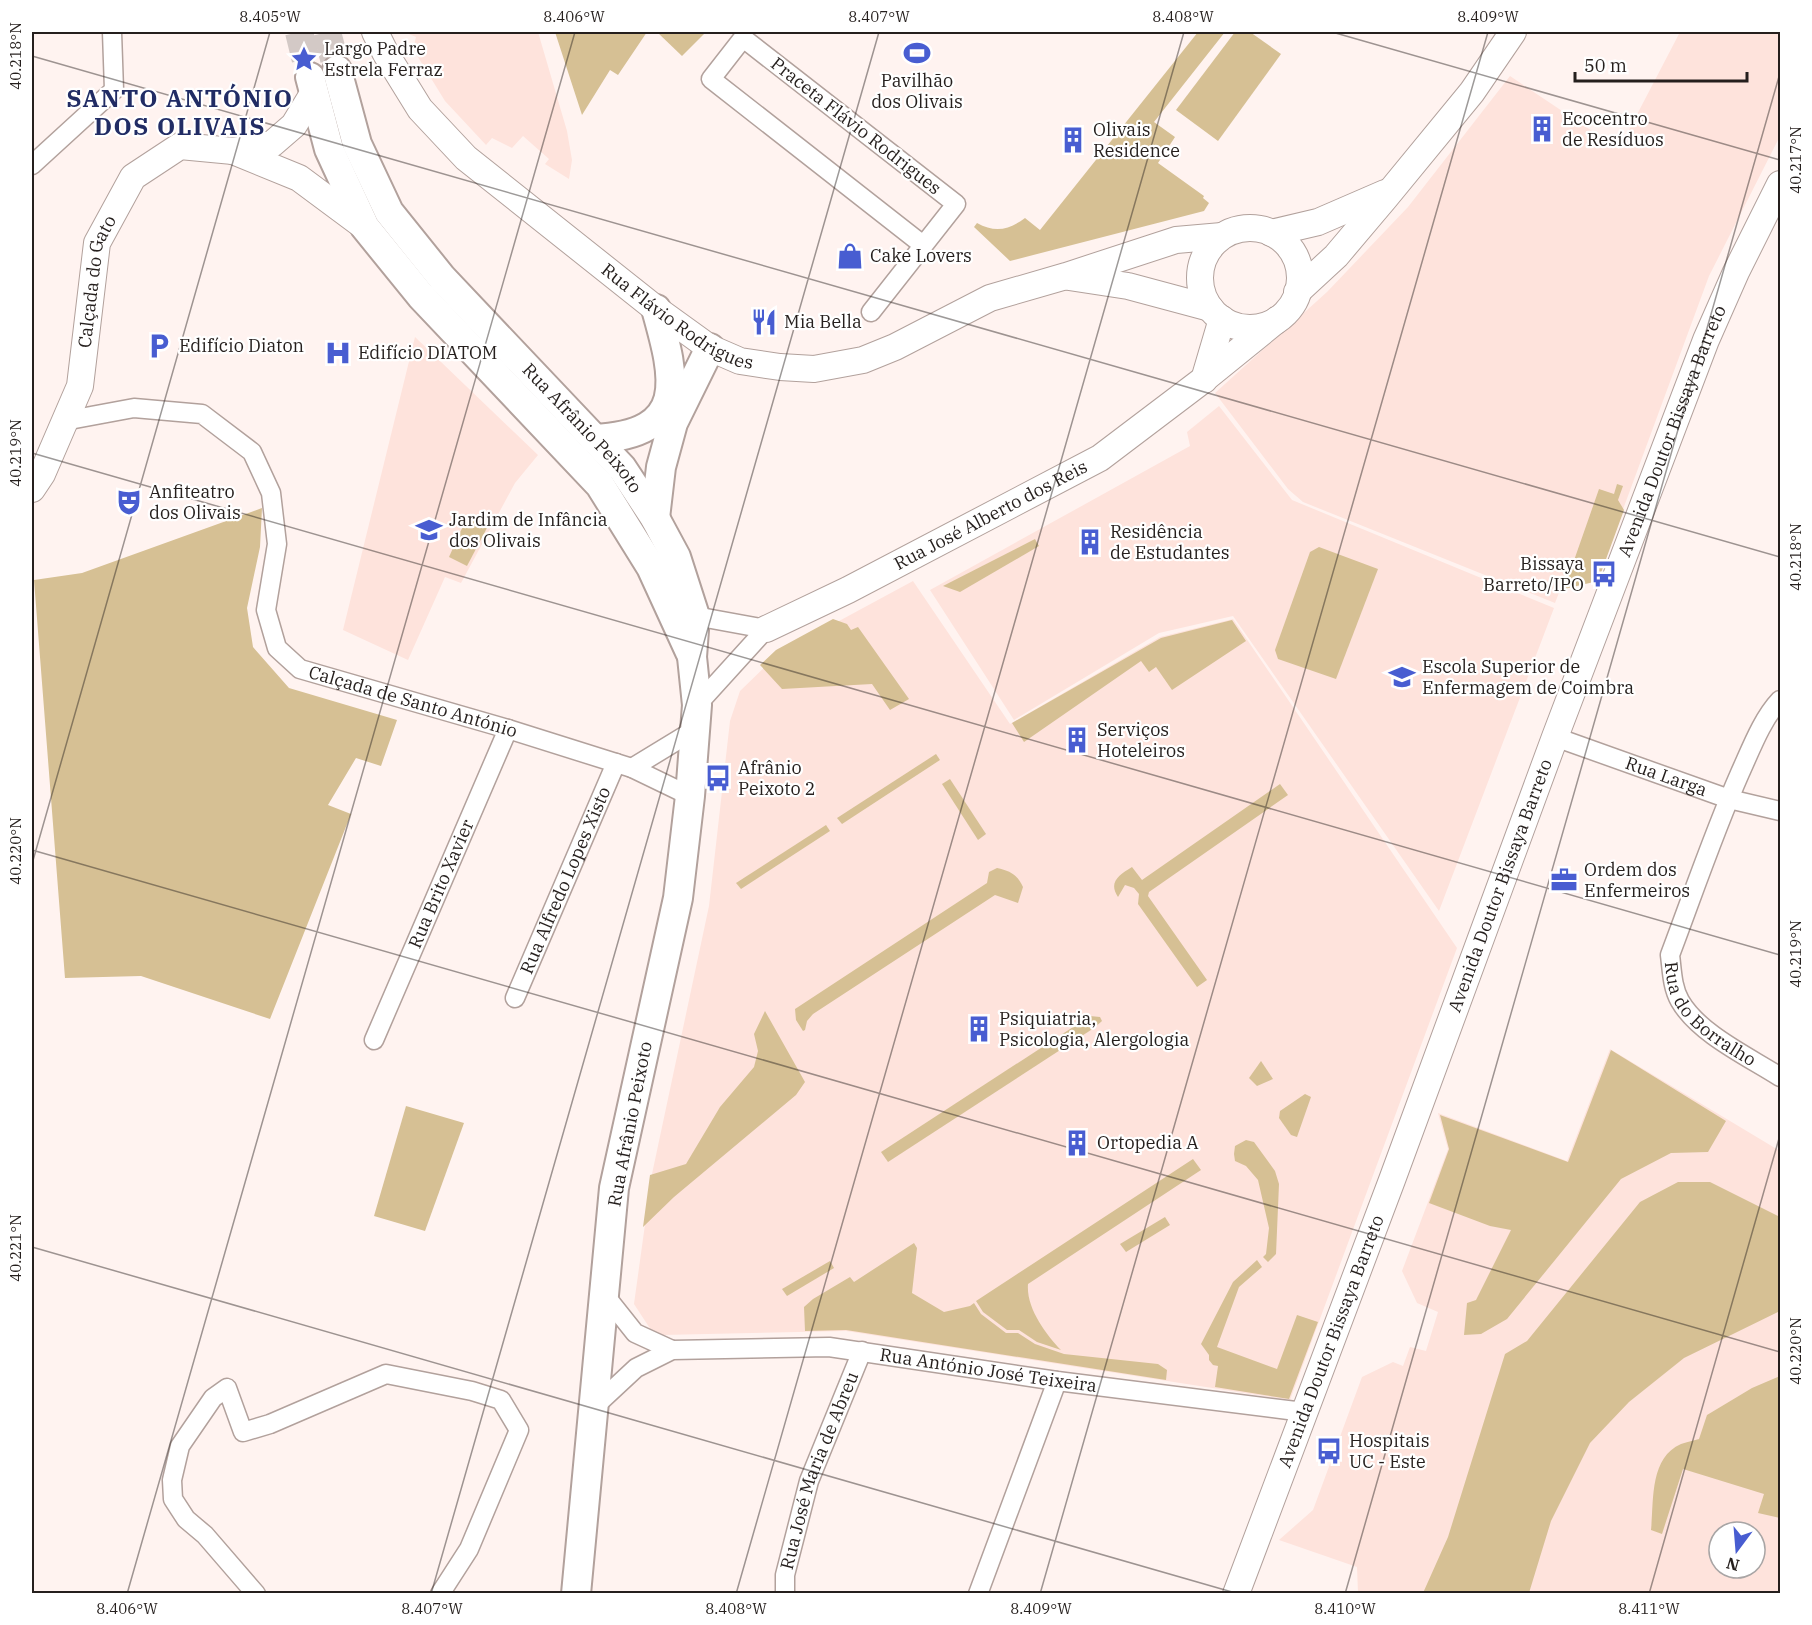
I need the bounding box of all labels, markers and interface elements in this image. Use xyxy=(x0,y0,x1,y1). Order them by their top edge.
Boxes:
text: 8.405°W xyxy=(239,7,301,26)
text: 8.406°W xyxy=(543,7,605,26)
text: 8.407°W xyxy=(848,7,910,26)
text: 8.408°W xyxy=(1152,7,1214,26)
text: 8.409°W xyxy=(1457,7,1519,26)
text: 40.218°N xyxy=(6,22,25,90)
place label: Largo Padre Estrela Ferraz xyxy=(324,37,443,81)
sports icon: Pavilhão dos Olivais xyxy=(902,38,932,68)
place icon: Largo Padre Estrela Ferraz xyxy=(289,44,319,74)
scale bar xyxy=(1575,45,1748,83)
street label: Praceta Flávio Rodrigues xyxy=(766,52,946,199)
text: 50 m xyxy=(1584,54,1627,77)
place label: Pavilhão dos Olivais xyxy=(871,69,963,113)
district label: SANTO ANTÓNIO DOS OLIVAIS xyxy=(66,82,294,142)
place label: Ecocentro de Resíduos xyxy=(1562,107,1664,151)
building icon: Ecocentro de Resíduos xyxy=(1527,114,1557,144)
place label: Olivais Residence xyxy=(1093,118,1180,162)
building icon: Olivais Residence xyxy=(1058,125,1088,155)
text: 40.217°N xyxy=(1786,126,1805,194)
street label: Calçada do Gato xyxy=(73,211,121,349)
shop icon: Cake Lovers xyxy=(835,241,865,271)
place label: Cake Lovers xyxy=(870,244,972,267)
street label: Rua Flávio Rodrigues xyxy=(597,258,755,374)
street label: Avenida Doutor Bissaya Barreto xyxy=(1613,301,1731,560)
restaurant icon: Mia Bella xyxy=(749,307,779,337)
place label: Mia Bella xyxy=(784,310,862,333)
parking icon: Edifício Diaton xyxy=(144,331,174,361)
place label: Edifício Diaton xyxy=(179,334,304,357)
hospital icon: Edifício DIATOM xyxy=(323,338,353,368)
place label: Edifício DIATOM xyxy=(358,341,498,364)
street label: Rua Afrânio Peixoto xyxy=(518,358,647,497)
text: 40.219°N xyxy=(6,419,25,487)
street label: Rua José Alberto dos Reis xyxy=(890,455,1091,575)
place label: Anfiteatro dos Olivais xyxy=(149,480,241,524)
theatre icon: Anfiteatro dos Olivais xyxy=(114,487,144,517)
place label: Jardim de Infância dos Olivais xyxy=(449,508,608,552)
school or university icon: Jardim de Infância dos Olivais xyxy=(414,515,444,545)
place label: Residência de Estudantes xyxy=(1110,520,1230,564)
text: 40.218°N xyxy=(1786,523,1805,591)
building icon: Residência de Estudantes xyxy=(1075,527,1105,557)
place label: Bissaya Barreto/IPO xyxy=(1483,552,1584,596)
bus stop icon: Bissaya Barreto/IPO xyxy=(1589,559,1619,589)
place label: Escola Superior de Enfermagem de Coimbra xyxy=(1422,655,1634,699)
street label: Calçada de Santo António xyxy=(306,660,520,742)
school or university icon: Escola Superior de Enfermagem de Coimbra xyxy=(1387,662,1417,692)
place label: Serviços Hoteleiros xyxy=(1097,718,1185,762)
building icon: Serviços Hoteleiros xyxy=(1062,725,1092,755)
street label: Rua Larga xyxy=(1622,751,1711,801)
place label: Afrânio Peixoto 2 xyxy=(738,756,816,800)
street label: Avenida Doutor Bissaya Barreto xyxy=(1443,756,1557,1015)
bus stop icon: Afrânio Peixoto 2 xyxy=(703,763,733,793)
street label: Rua Alfredo Lopes Xisto xyxy=(515,783,615,977)
street label: Rua Brito Xavier xyxy=(403,816,479,952)
text: 40.220°N xyxy=(6,817,25,885)
place label: Ordem dos Enfermeiros xyxy=(1584,858,1690,902)
office icon: Ordem dos Enfermeiros xyxy=(1549,865,1579,895)
text: 40.219°N xyxy=(1786,920,1805,988)
street label: Rua do Borralho xyxy=(1660,960,1760,1071)
place label: Psiquiatria, Psicologia, Alergologia xyxy=(999,1007,1189,1051)
building icon: Psiquiatria, Psicologia, Alergologia xyxy=(964,1014,994,1044)
street label: Rua Afrânio Peixoto xyxy=(602,1039,657,1208)
building icon: Ortopedia A xyxy=(1062,1128,1092,1158)
place label: Ortopedia A xyxy=(1097,1131,1199,1154)
street label: Avenida Doutor Bissaya Barreto xyxy=(1273,1212,1389,1471)
text: 40.221°N xyxy=(6,1214,25,1282)
text: 40.220°N xyxy=(1786,1317,1805,1385)
street label: Rua António José Teixeira xyxy=(878,1343,1098,1397)
street label: Rua José Maria de Abreu xyxy=(775,1368,863,1572)
place label: Hospitais UC - Este xyxy=(1349,1429,1429,1473)
bus stop icon: Hospitais UC - Este xyxy=(1314,1436,1344,1466)
north arrow xyxy=(1707,1520,1767,1580)
text: N xyxy=(1724,1553,1742,1576)
text: 8.406°W xyxy=(96,1599,158,1618)
text: 8.407°W xyxy=(401,1599,463,1618)
text: 8.408°W xyxy=(705,1599,767,1618)
text: 8.409°W xyxy=(1010,1599,1072,1618)
text: 8.410°W xyxy=(1314,1599,1376,1618)
text: 8.411°W xyxy=(1618,1599,1680,1618)

